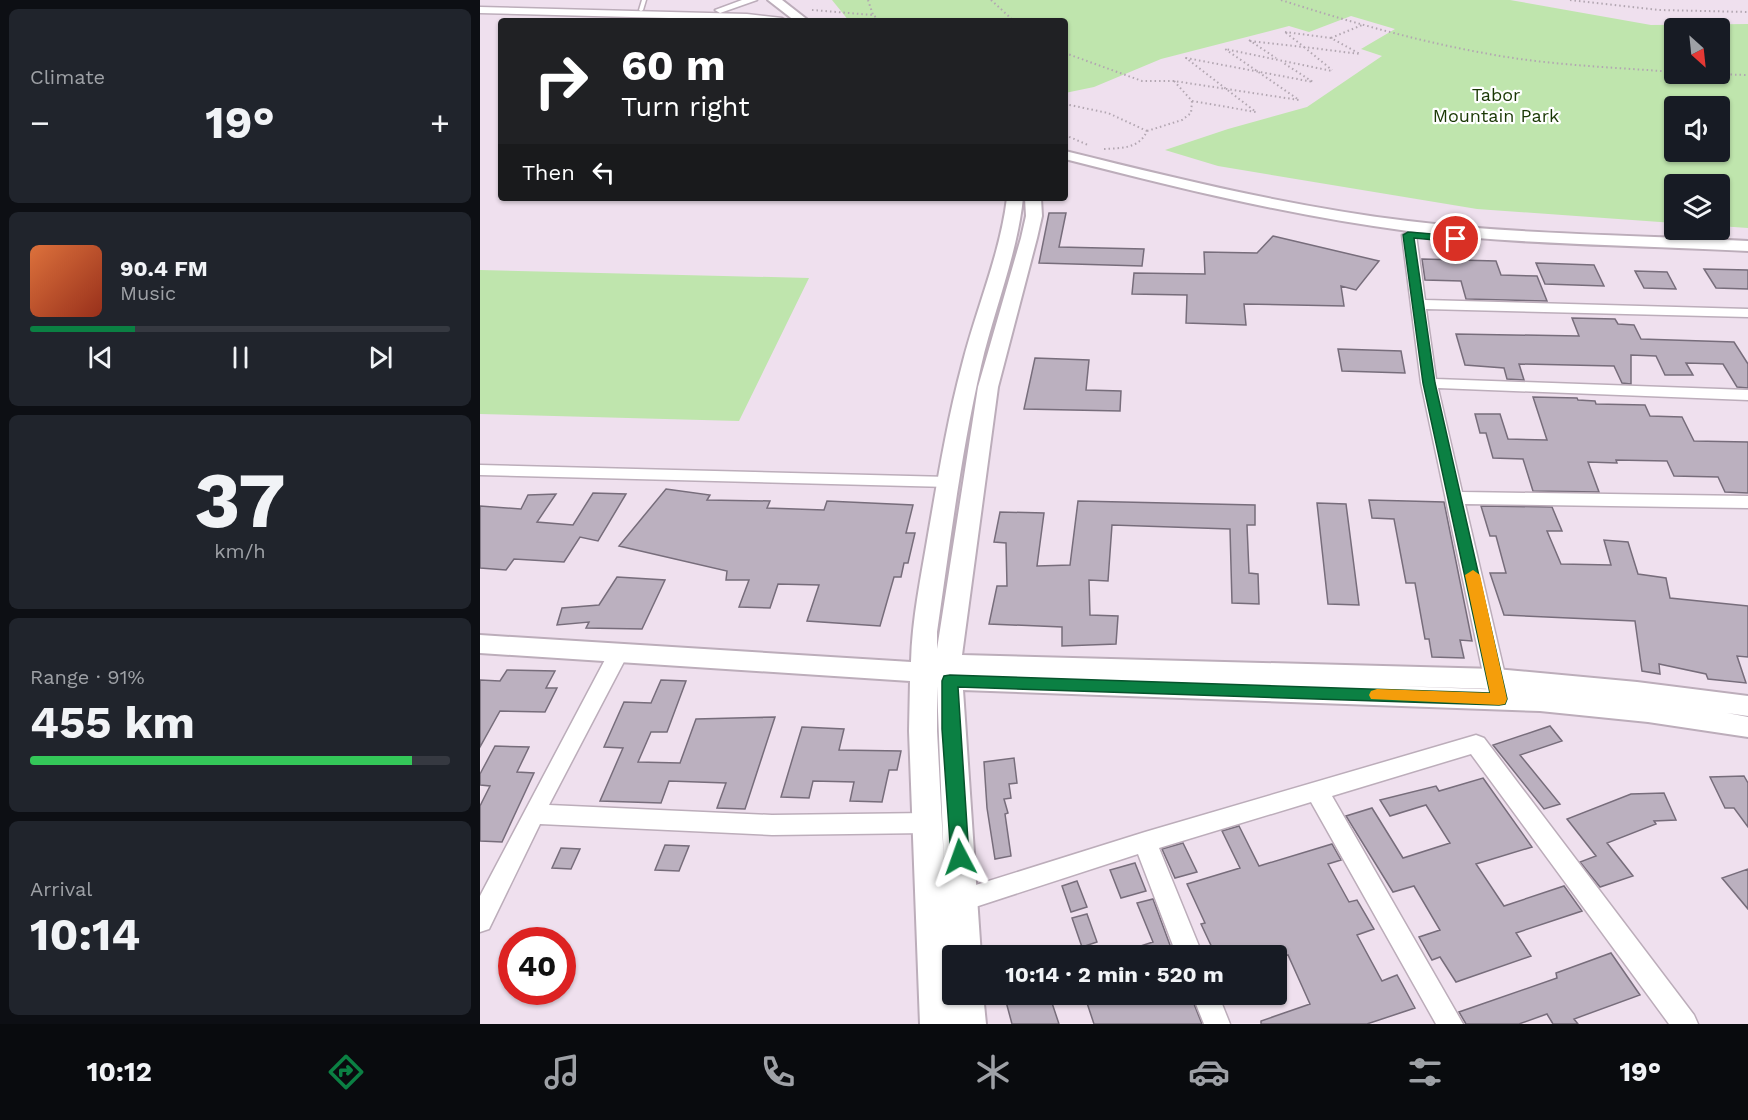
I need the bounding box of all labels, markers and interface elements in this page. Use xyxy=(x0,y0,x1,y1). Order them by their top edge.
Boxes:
north arrow xyxy=(1664,18,1730,84)
map controls xyxy=(1664,18,1730,240)
text: 60 m xyxy=(621,41,725,90)
icon: right xyxy=(522,42,600,120)
text: Climate xyxy=(30,65,105,89)
park label: Tabor Mountain Park xyxy=(1433,84,1559,126)
text: Turn right xyxy=(621,91,750,123)
text: 19° xyxy=(205,96,275,149)
button: sound xyxy=(1664,96,1730,162)
text: − xyxy=(30,103,50,142)
text: + xyxy=(430,103,450,142)
icon: left xyxy=(587,156,620,189)
text: Then xyxy=(522,160,575,185)
button: layers xyxy=(1664,174,1730,240)
pin xyxy=(1430,213,1481,264)
icon: arrive xyxy=(1439,222,1472,255)
text: 90.4 FM xyxy=(120,256,208,281)
text: Music xyxy=(120,281,176,305)
icon: previous xyxy=(84,341,117,374)
icon: pause xyxy=(224,341,257,374)
icon: next xyxy=(364,341,397,374)
text: 37 xyxy=(194,454,286,546)
text: km/h xyxy=(214,539,266,563)
text: Range · 91% xyxy=(30,665,145,689)
text: 455 km xyxy=(30,696,195,749)
position arrow xyxy=(928,825,992,889)
text: Arrival xyxy=(30,877,92,901)
text: 10:14 xyxy=(30,908,140,961)
speed limit sign: 40 xyxy=(498,927,576,1005)
text: 10:14 · 2 min · 520 m xyxy=(1005,962,1224,987)
icon: directions xyxy=(325,1051,367,1093)
icon: music xyxy=(541,1051,583,1093)
icon: phone xyxy=(757,1051,799,1093)
icon: climate xyxy=(972,1051,1014,1093)
icon: car xyxy=(1188,1051,1230,1093)
icon: filters xyxy=(1404,1051,1446,1093)
text: 10:12 xyxy=(87,1056,152,1088)
text: 19° xyxy=(1619,1056,1661,1088)

